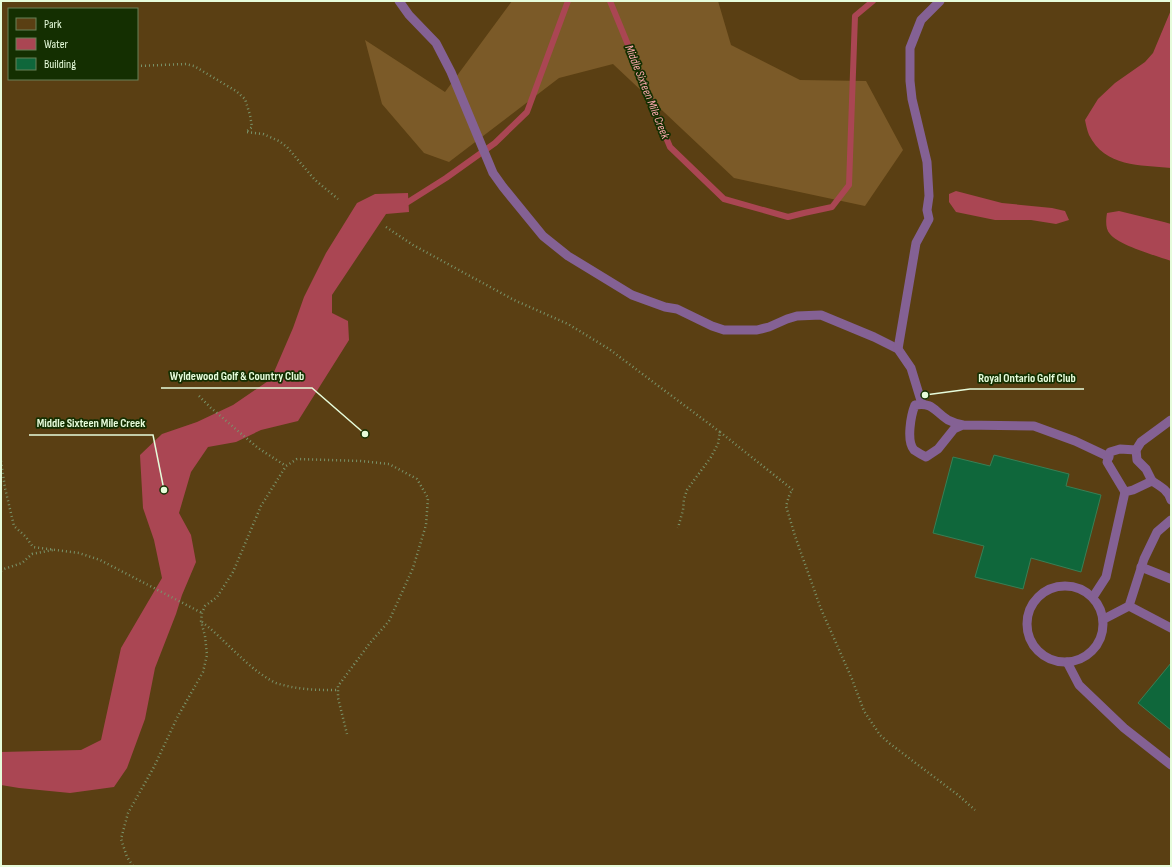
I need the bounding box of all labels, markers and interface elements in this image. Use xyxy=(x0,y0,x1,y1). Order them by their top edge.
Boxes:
legend xyxy=(8,8,138,80)
text: Park xyxy=(44,17,62,32)
text: Water xyxy=(44,37,68,52)
water label: Middle Sixteen Mile Creek xyxy=(621,43,673,142)
text: Building xyxy=(44,57,76,72)
callout: Wyldewood Golf & Country Club xyxy=(161,364,312,388)
callout: Royal Ontario Golf Club xyxy=(970,365,1084,389)
text: Wyldewood Golf & Country Club xyxy=(170,369,304,384)
text: Royal Ontario Golf Club xyxy=(978,371,1076,386)
callout: Middle Sixteen Mile Creek xyxy=(29,411,153,435)
text: Middle Sixteen Mile Creek xyxy=(37,416,145,431)

